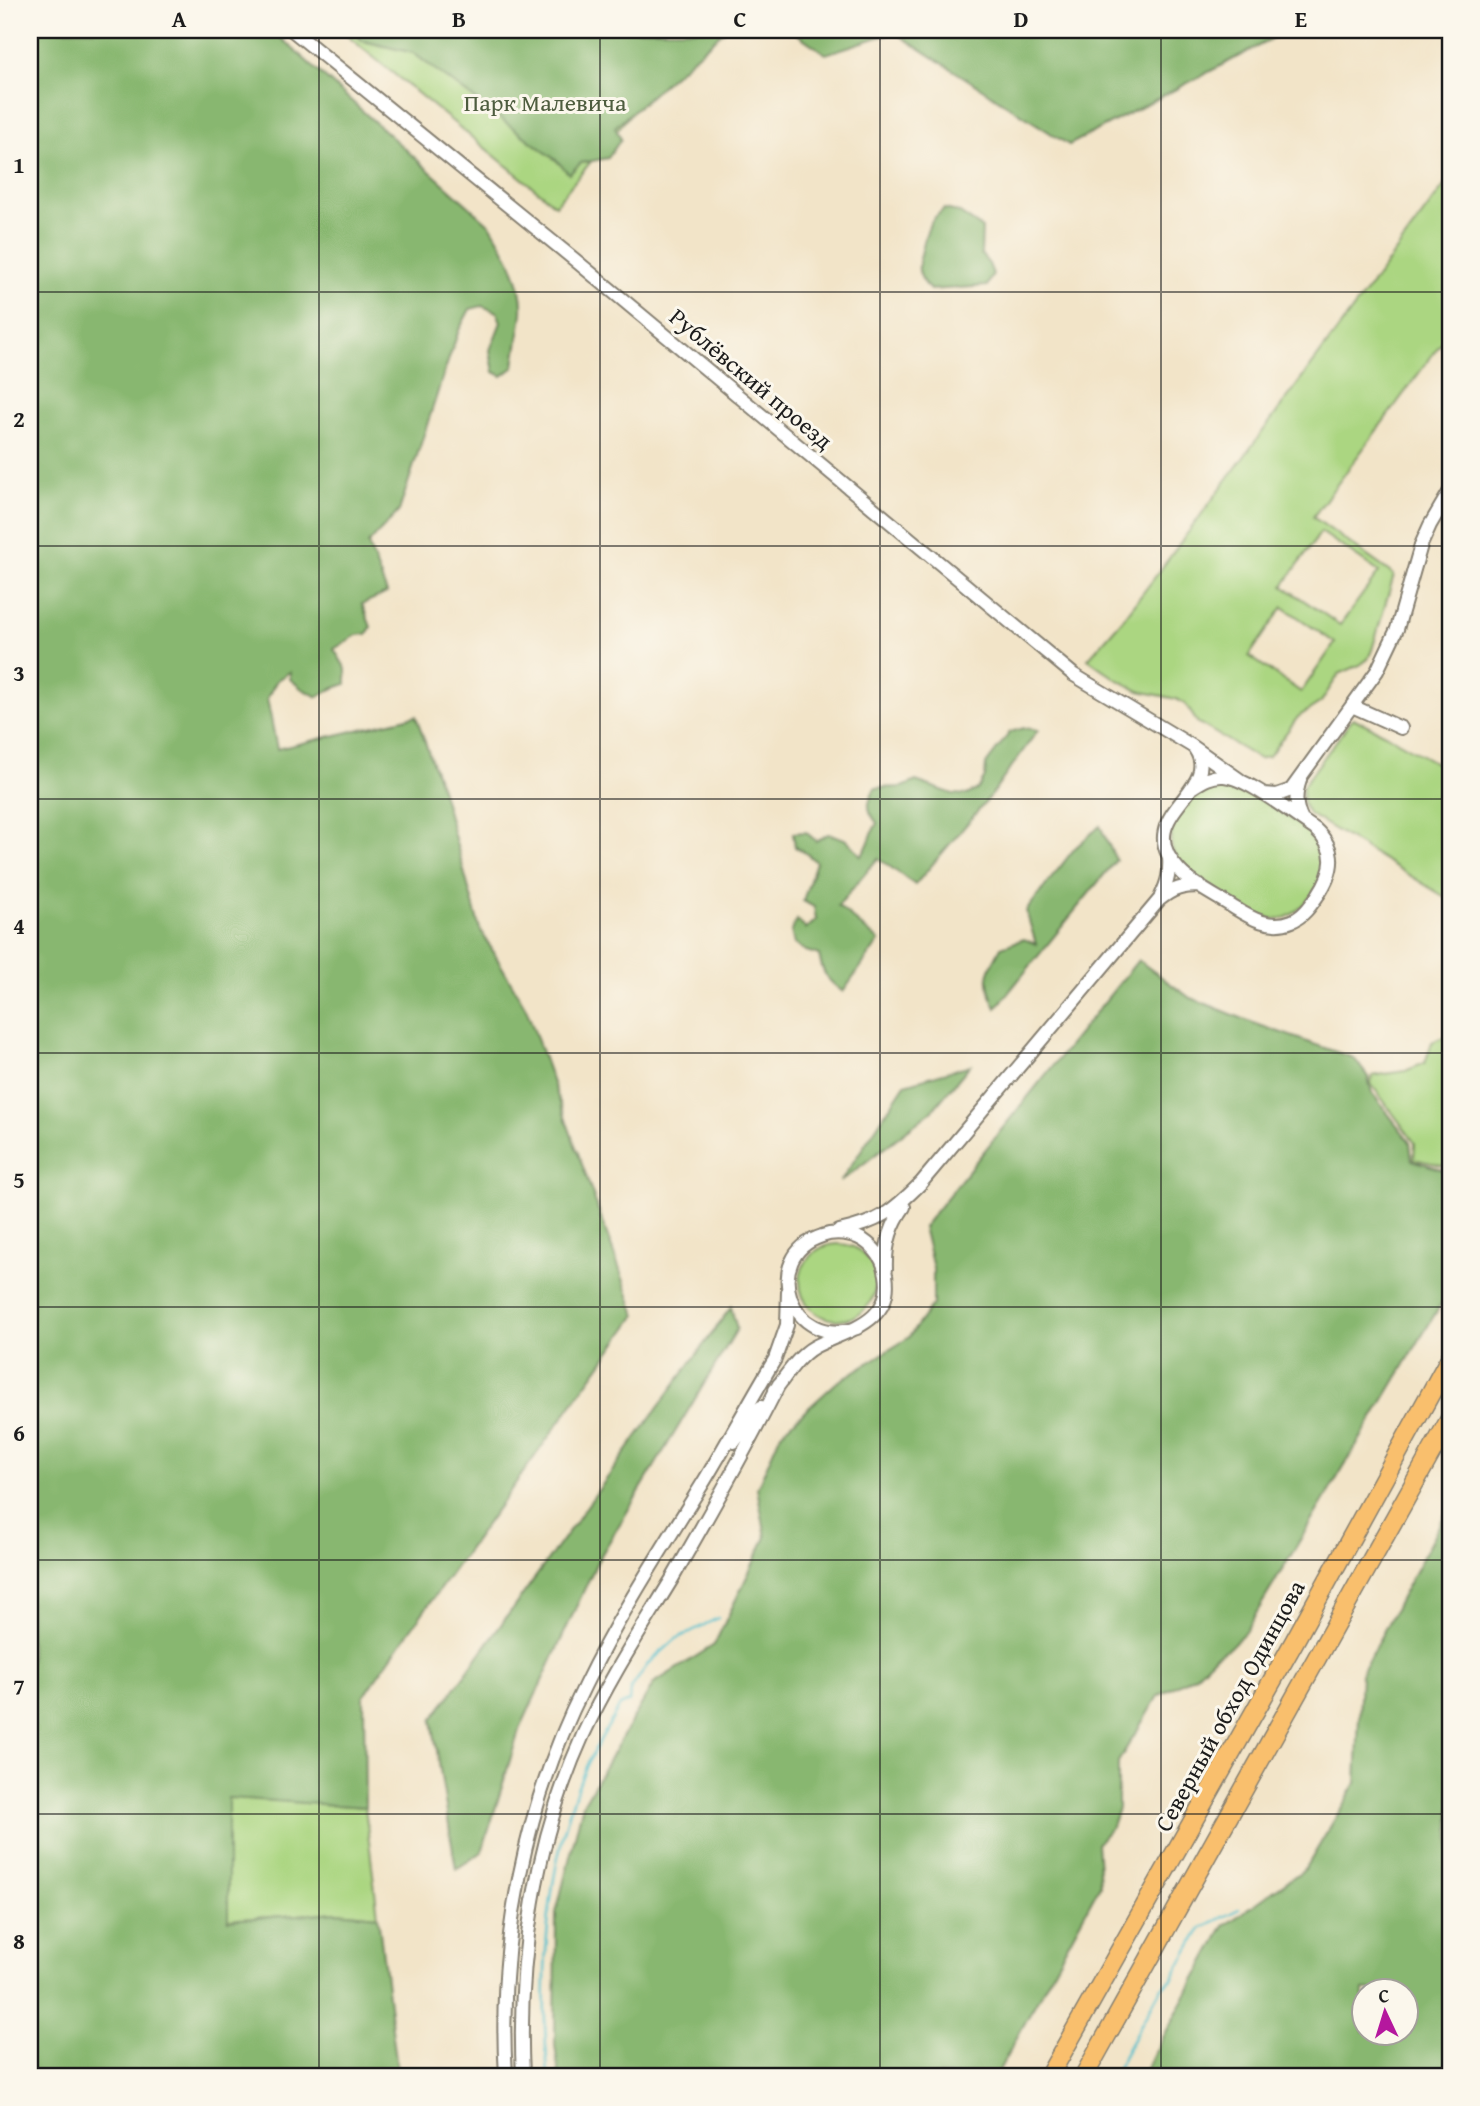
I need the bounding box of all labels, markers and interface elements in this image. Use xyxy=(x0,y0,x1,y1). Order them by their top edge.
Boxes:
text: A xyxy=(172,2,187,35)
text: B xyxy=(452,2,466,35)
text: C xyxy=(733,2,747,35)
text: D xyxy=(1014,2,1029,35)
text: E xyxy=(1295,2,1307,35)
park label: Парк Малевича xyxy=(464,85,627,120)
text: 1 xyxy=(13,148,25,181)
street label: Рублёвский проезд xyxy=(662,300,841,458)
text: 2 xyxy=(13,402,25,435)
text: 3 xyxy=(13,656,25,689)
text: 4 xyxy=(13,909,25,942)
text: 5 xyxy=(13,1163,25,1196)
text: 6 xyxy=(13,1416,25,1449)
street label: Северный обход Одинцова xyxy=(1146,1573,1314,1838)
text: 7 xyxy=(13,1670,25,1703)
text: 8 xyxy=(13,1924,25,1957)
north arrow xyxy=(1350,1976,1420,2046)
text: С xyxy=(1377,1981,1390,2009)

